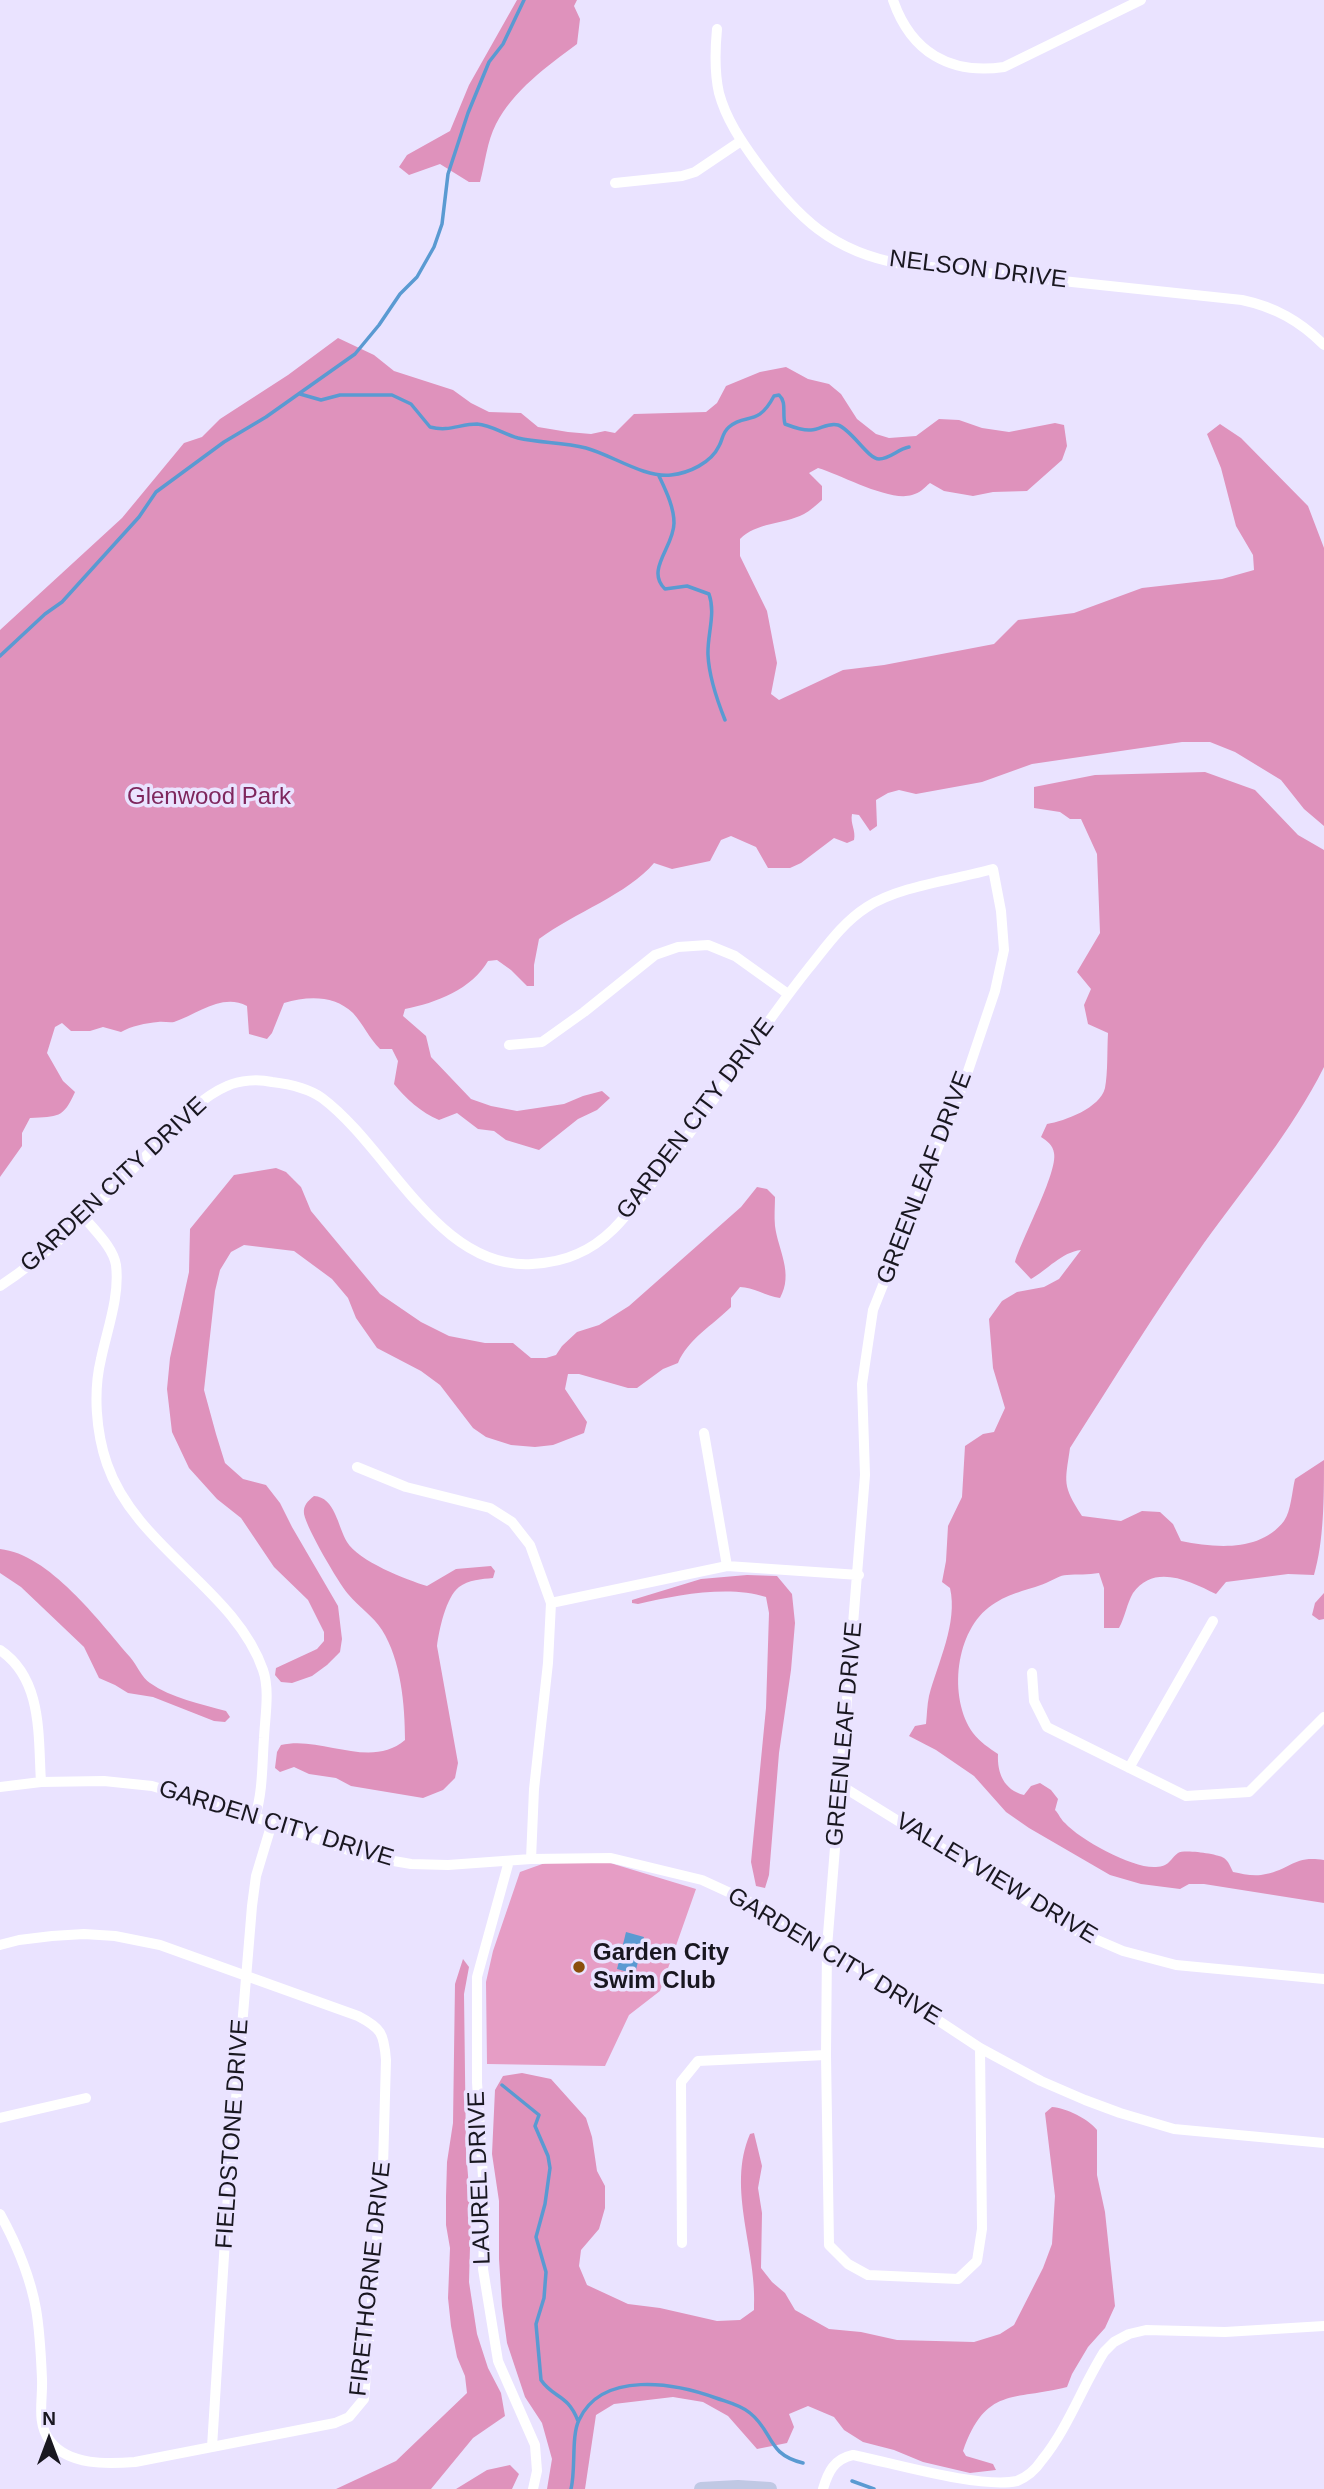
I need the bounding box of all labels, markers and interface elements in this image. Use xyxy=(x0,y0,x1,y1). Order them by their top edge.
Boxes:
street label: NELSON DRIVE xyxy=(888,245,1068,295)
park label: Glenwood Park xyxy=(127,783,291,811)
street label: GARDEN CITY DRIVE xyxy=(611,1013,781,1225)
street label: GREENLEAF DRIVE xyxy=(871,1068,979,1288)
street label: GARDEN CITY DRIVE xyxy=(15,1091,213,1279)
street label: GREENLEAF DRIVE xyxy=(821,1620,869,1848)
street label: GARDEN CITY DRIVE xyxy=(155,1775,397,1873)
street label: VALLEYVIEW DRIVE xyxy=(890,1807,1102,1951)
street label: GARDEN CITY DRIVE xyxy=(722,1882,946,2032)
place label: Garden City Swim Club xyxy=(593,1939,729,1995)
marker: Garden City Swim Club xyxy=(571,1959,587,1975)
street label: FIELDSTONE DRIVE xyxy=(211,2018,255,2250)
street label: LAUREL DRIVE xyxy=(463,2091,497,2265)
street label: FIRETHORNE DRIVE xyxy=(344,2160,398,2398)
north arrow xyxy=(14,2405,84,2475)
text: N xyxy=(42,2408,56,2429)

